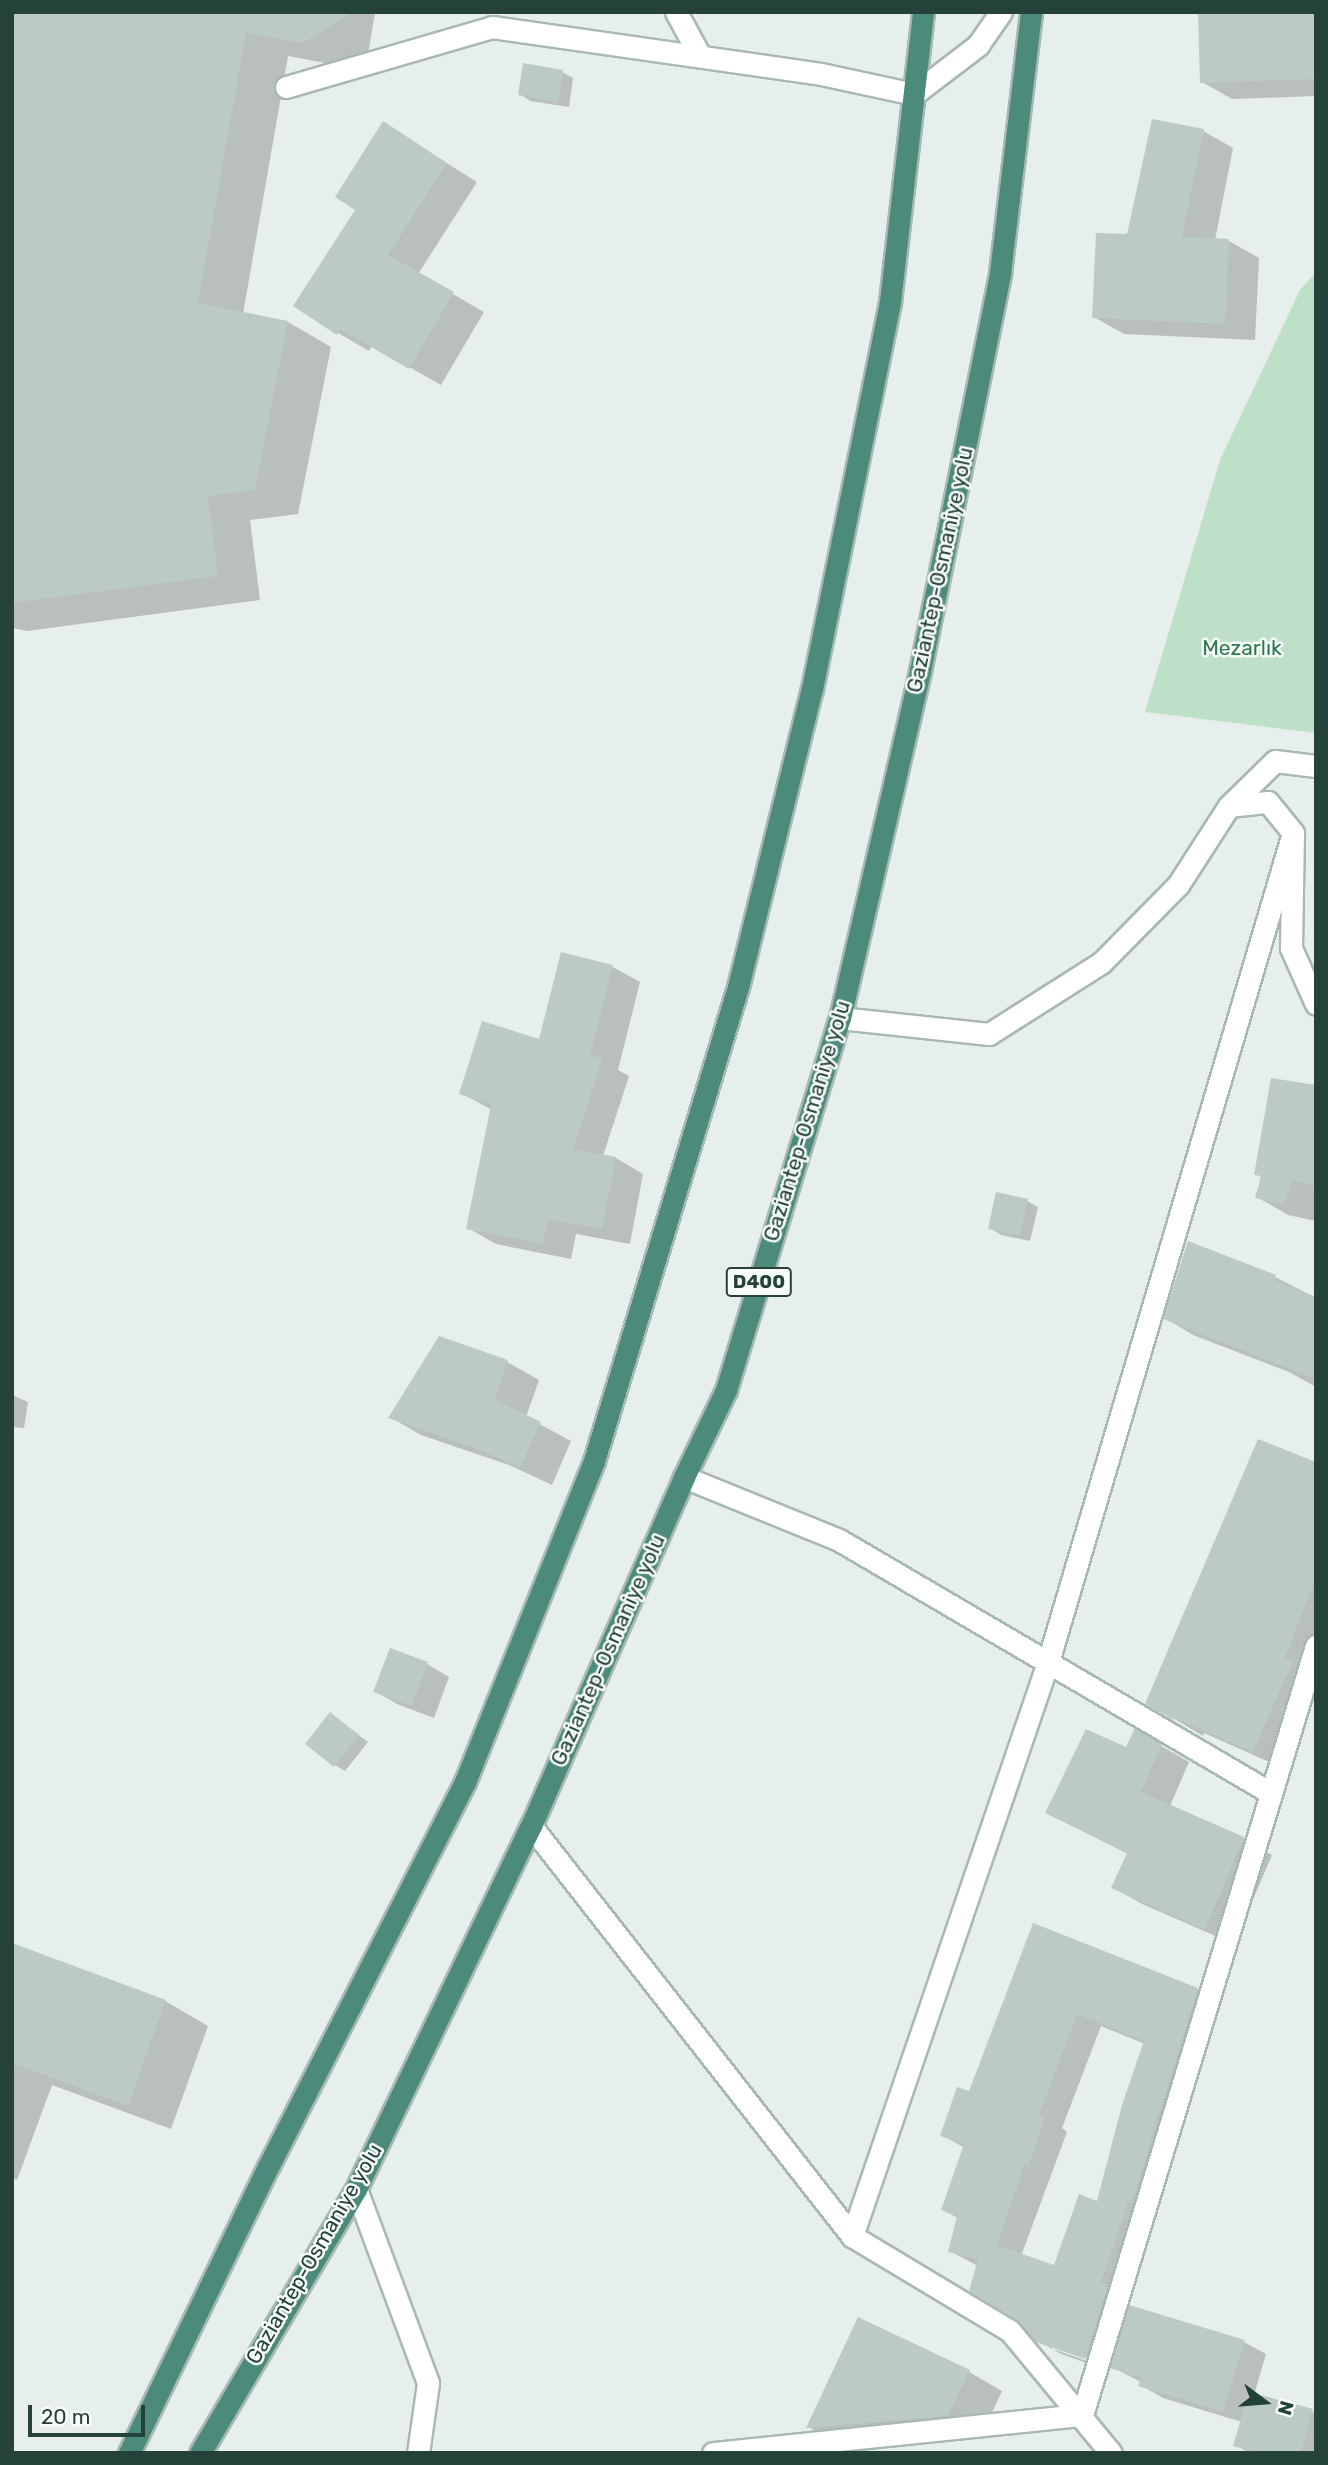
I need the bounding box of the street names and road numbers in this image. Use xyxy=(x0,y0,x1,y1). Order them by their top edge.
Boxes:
street label: Gaziantep-Osmaniye yolu xyxy=(902,445,978,695)
street label: Gaziantep-Osmaniye yolu xyxy=(758,997,856,1245)
road number: D400 xyxy=(726,1266,792,1298)
street label: Gaziantep-Osmaniye yolu xyxy=(546,1530,670,1770)
street label: Gaziantep-Osmaniye yolu xyxy=(240,2139,388,2369)

